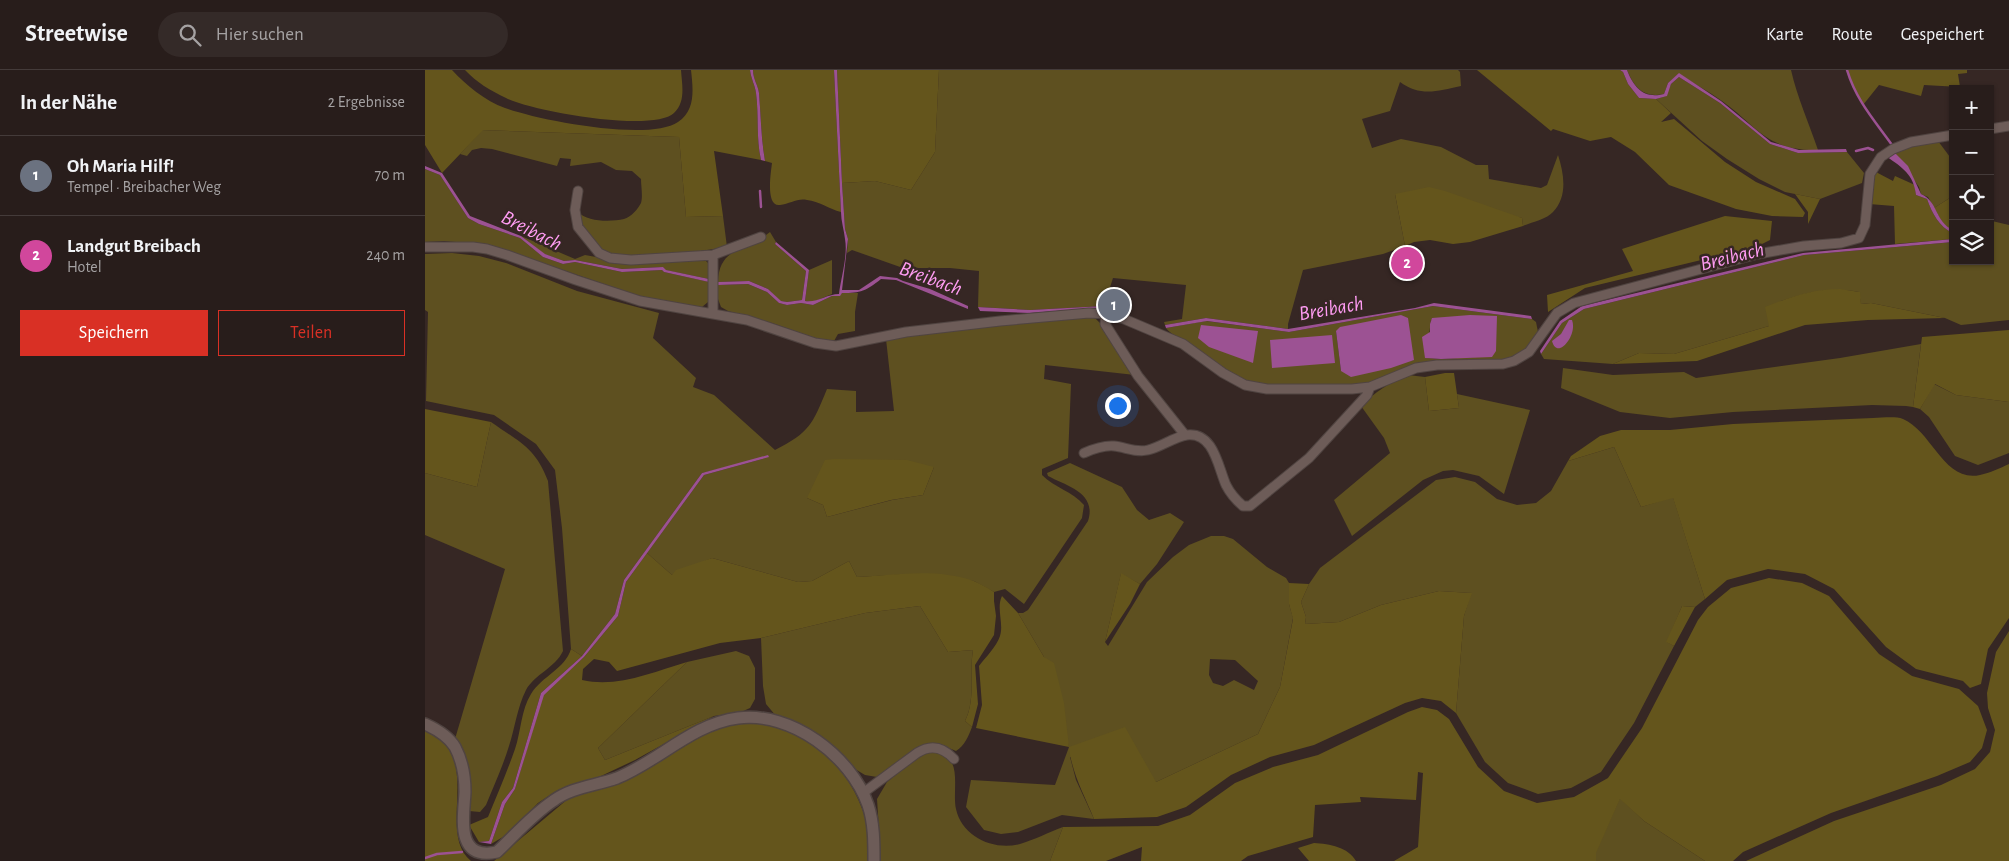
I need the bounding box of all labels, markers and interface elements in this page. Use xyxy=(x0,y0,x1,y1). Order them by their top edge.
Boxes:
search box xyxy=(158,12,508,57)
icon: search xyxy=(176,21,204,49)
text: Streetwise xyxy=(25,22,128,46)
text: Hier suchen xyxy=(216,25,304,44)
text: Karte xyxy=(1766,26,1803,44)
text: Route xyxy=(1831,26,1873,44)
text: Gespeichert xyxy=(1901,26,1984,44)
map controls xyxy=(1949,85,1994,265)
button: + xyxy=(1949,85,1994,130)
text: In der Nähe xyxy=(20,92,117,113)
text: 2 Ergebnisse xyxy=(328,94,405,110)
button: − xyxy=(1949,130,1994,175)
text: Oh Maria Hilf! xyxy=(67,157,174,176)
text: 1 xyxy=(33,167,39,183)
text: 70 m xyxy=(374,167,405,183)
button: locate xyxy=(1949,175,1994,220)
text: Tempel · Breibacher Weg xyxy=(67,179,221,195)
water label: Breibach xyxy=(498,206,566,255)
button: layers xyxy=(1949,220,1994,265)
text: Landgut Breibach xyxy=(67,237,201,256)
water label: Breibach xyxy=(1698,238,1766,275)
pin: 2 xyxy=(1391,244,1423,282)
text: 2 xyxy=(32,247,40,263)
text: 240 m xyxy=(366,247,405,263)
water label: Breibach xyxy=(897,257,965,299)
text: Hotel xyxy=(67,259,102,275)
pin: 1 xyxy=(1098,286,1130,324)
water label: Breibach xyxy=(1297,292,1365,324)
button: Speichern xyxy=(20,310,208,356)
button: Teilen xyxy=(218,310,405,356)
your location xyxy=(1105,393,1131,419)

